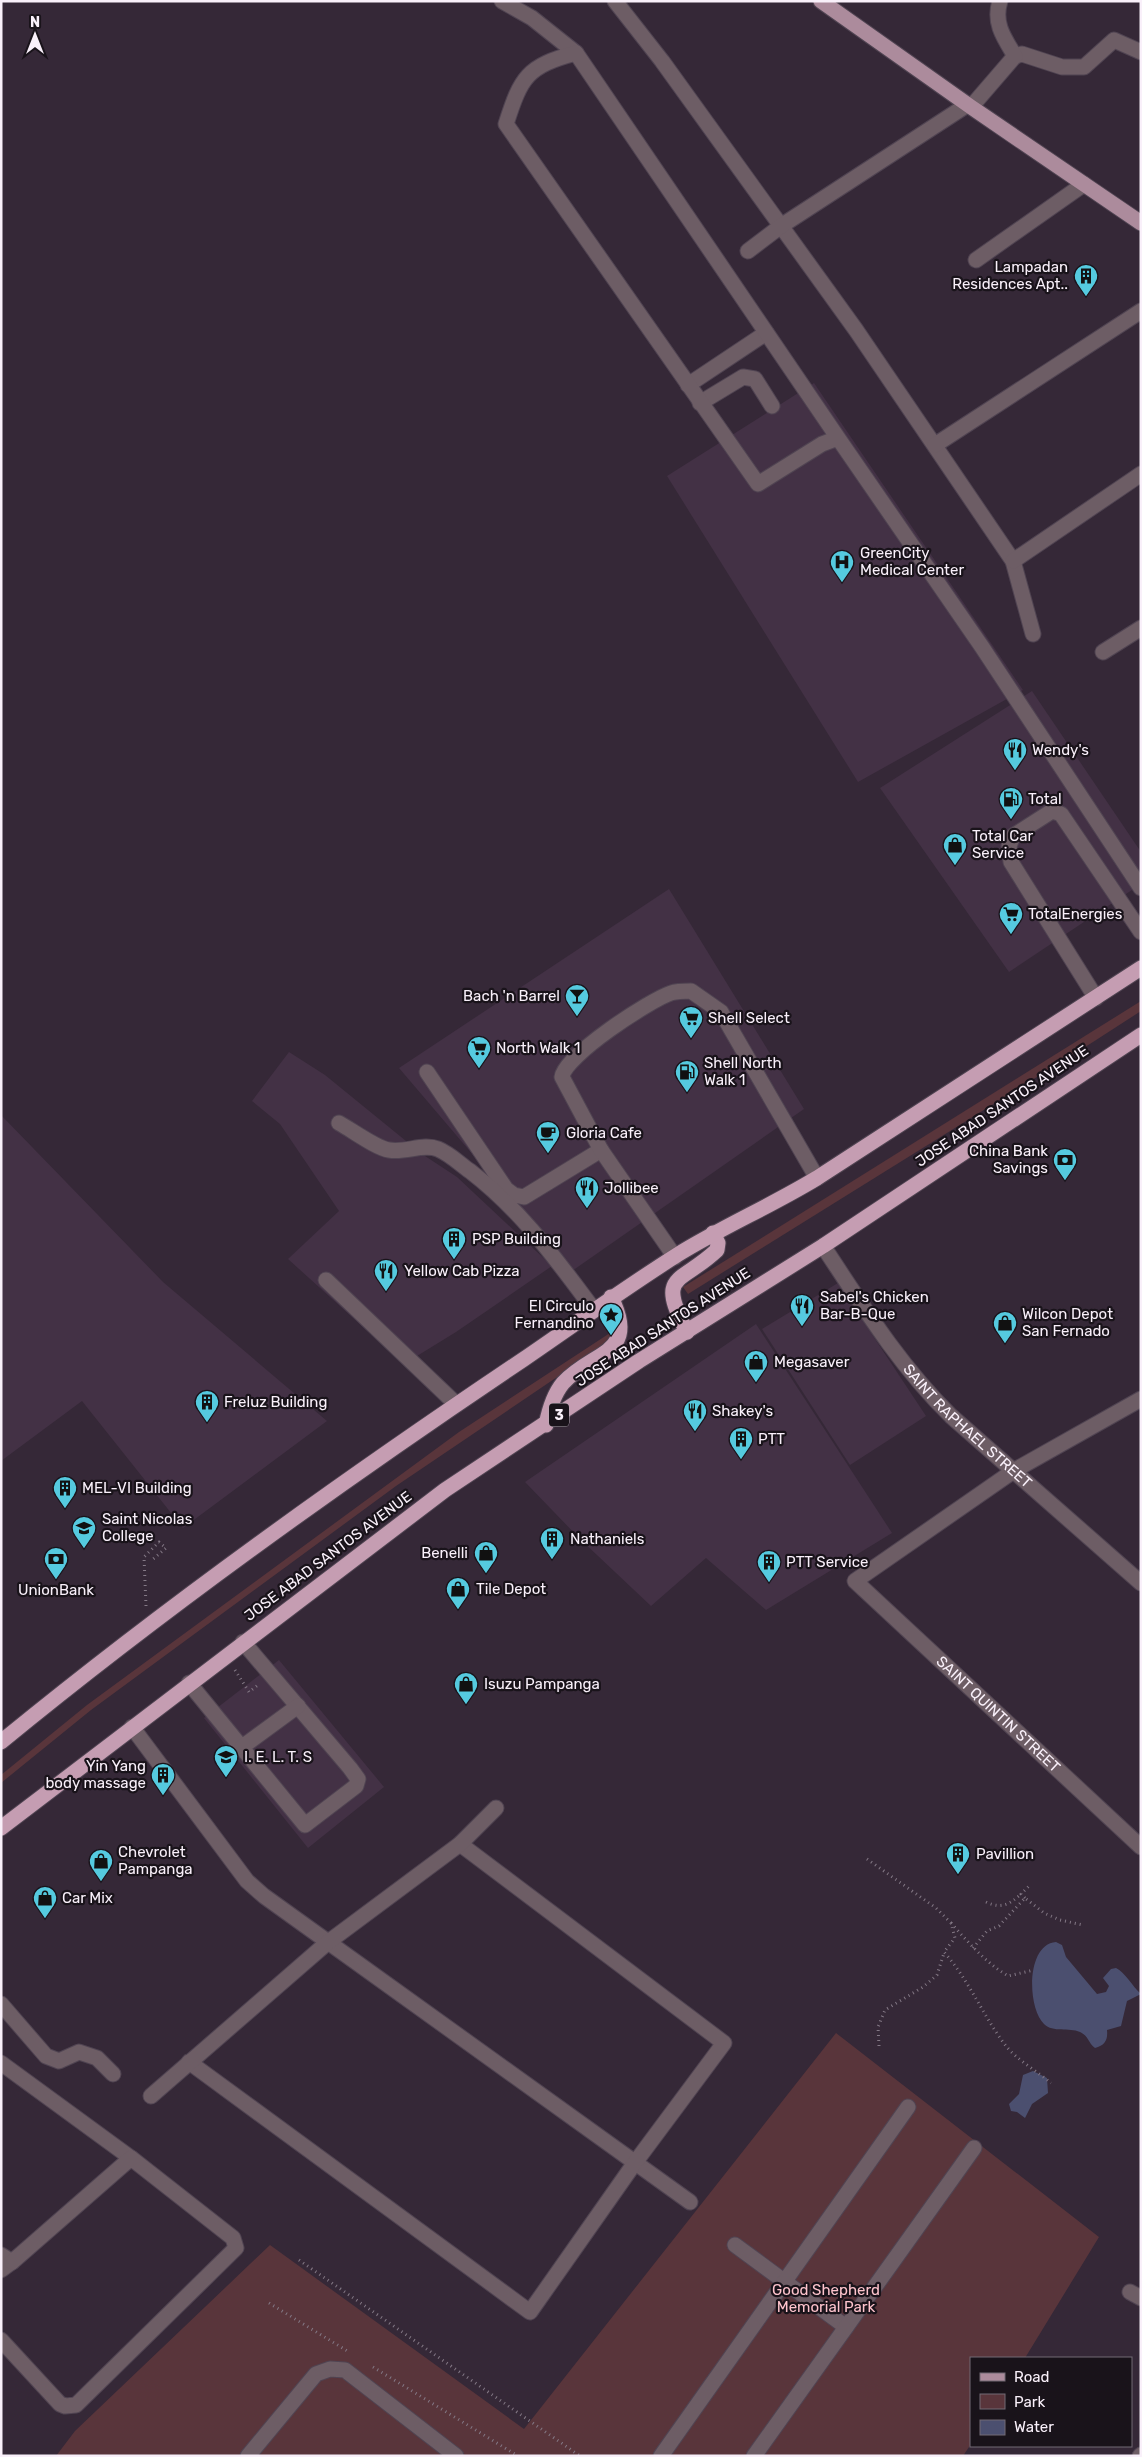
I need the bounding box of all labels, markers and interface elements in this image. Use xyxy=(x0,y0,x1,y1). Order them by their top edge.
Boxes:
north arrow xyxy=(10,10,60,60)
text: N xyxy=(30,14,40,31)
place label: Lampadan Residences Apt.. xyxy=(952,258,1068,293)
building icon: Lampadan Residences Apt.. xyxy=(1073,263,1099,297)
place label: GreenCity Medical Center xyxy=(860,544,964,579)
hospital icon: GreenCity Medical Center xyxy=(829,549,855,583)
restaurant icon: Wendy's xyxy=(1002,737,1028,771)
place label: Wendy's xyxy=(1032,741,1089,759)
fuel station icon: Total xyxy=(998,786,1024,820)
place label: Total xyxy=(1028,790,1062,808)
place label: Total Car Service xyxy=(972,827,1034,862)
shop icon: Total Car Service xyxy=(942,832,968,866)
supermarket icon: TotalEnergies xyxy=(998,901,1024,935)
place label: TotalEnergies xyxy=(1028,905,1123,923)
bar icon: Bach 'n Barrel xyxy=(564,983,590,1017)
place label: Bach 'n Barrel xyxy=(463,987,560,1005)
supermarket icon: Shell Select xyxy=(678,1005,704,1039)
place label: Shell Select xyxy=(708,1009,790,1027)
supermarket icon: North Walk 1 xyxy=(466,1035,492,1069)
place label: North Walk 1 xyxy=(496,1039,580,1057)
street label: JOSE ABAD SANTOS AVENUE xyxy=(912,1041,1092,1171)
place label: Shell North Walk 1 xyxy=(704,1054,782,1089)
fuel station icon: Shell North Walk 1 xyxy=(674,1059,700,1093)
cafe icon: Gloria Cafe xyxy=(535,1120,561,1154)
place label: Gloria Cafe xyxy=(566,1124,642,1142)
place label: China Bank Savings xyxy=(969,1142,1048,1177)
bank icon: China Bank Savings xyxy=(1052,1147,1078,1181)
restaurant icon: Jollibee xyxy=(574,1175,600,1209)
place label: Jollibee xyxy=(604,1179,659,1197)
building icon: PSP Building xyxy=(441,1226,467,1260)
place label: PSP Building xyxy=(472,1230,561,1248)
restaurant icon: Yellow Cab Pizza xyxy=(373,1258,399,1292)
place label: Yellow Cab Pizza xyxy=(404,1262,520,1280)
street label: JOSE ABAD SANTOS AVENUE xyxy=(572,1264,754,1390)
place label: Sabel's Chicken Bar-B-Que xyxy=(820,1288,929,1323)
restaurant icon: Sabel's Chicken Bar-B-Que xyxy=(789,1293,815,1327)
place label: El Circulo Fernandino xyxy=(515,1297,594,1332)
place icon: El Circulo Fernandino xyxy=(598,1302,624,1336)
place label: Wilcon Depot San Fernado xyxy=(1022,1305,1113,1340)
shop icon: Wilcon Depot San Fernado xyxy=(992,1310,1018,1344)
shop icon: Megasaver xyxy=(743,1349,769,1383)
place label: Megasaver xyxy=(774,1353,850,1371)
street label: SAINT RAPHAEL STREET xyxy=(899,1360,1036,1492)
building icon: Freluz Building xyxy=(194,1389,220,1423)
place label: Freluz Building xyxy=(224,1393,327,1411)
restaurant icon: Shakey's xyxy=(682,1398,708,1432)
place label: Shakey's xyxy=(712,1402,773,1420)
road number: 3 xyxy=(549,1404,569,1426)
building icon: PTT xyxy=(728,1426,754,1460)
place label: PTT xyxy=(758,1430,785,1448)
building icon: MEL-VI Building xyxy=(52,1475,78,1509)
place label: MEL-VI Building xyxy=(82,1479,192,1497)
street label: JOSE ABAD SANTOS AVENUE xyxy=(241,1487,415,1625)
place label: Saint Nicolas College xyxy=(102,1510,193,1545)
school or university icon: Saint Nicolas College xyxy=(71,1515,97,1549)
building icon: Nathaniels xyxy=(539,1526,565,1560)
place label: Nathaniels xyxy=(570,1530,645,1548)
shop icon: Benelli xyxy=(473,1540,499,1574)
place label: Benelli xyxy=(421,1544,468,1562)
bank icon: UnionBank xyxy=(43,1546,69,1580)
building icon: PTT Service xyxy=(756,1549,782,1583)
place label: PTT Service xyxy=(786,1553,868,1571)
shop icon: Tile Depot xyxy=(445,1576,471,1610)
place label: Tile Depot xyxy=(476,1580,546,1598)
place label: UnionBank xyxy=(18,1581,94,1599)
street label: SAINT QUINTIN STREET xyxy=(933,1652,1064,1776)
shop icon: Isuzu Pampanga xyxy=(453,1671,479,1705)
place label: Isuzu Pampanga xyxy=(484,1675,600,1693)
school or university icon: I. E. L. T. S xyxy=(213,1744,239,1778)
place label: I. E. L. T. S xyxy=(244,1748,312,1766)
place label: Yin Yang body massage xyxy=(45,1757,146,1792)
building icon: Yin Yang body massage xyxy=(150,1762,176,1796)
building icon: Pavillion xyxy=(945,1841,971,1875)
place label: Chevrolet Pampanga xyxy=(118,1843,193,1878)
place label: Pavillion xyxy=(976,1845,1034,1863)
shop icon: Chevrolet Pampanga xyxy=(88,1848,114,1882)
shop icon: Car Mix xyxy=(32,1885,58,1919)
place label: Car Mix xyxy=(62,1889,113,1907)
park label: Good Shepherd Memorial Park xyxy=(772,2281,880,2316)
legend xyxy=(970,2357,1132,2447)
text: Road xyxy=(1014,2368,1050,2386)
text: Park xyxy=(1014,2393,1045,2411)
text: Water xyxy=(1014,2418,1054,2436)

